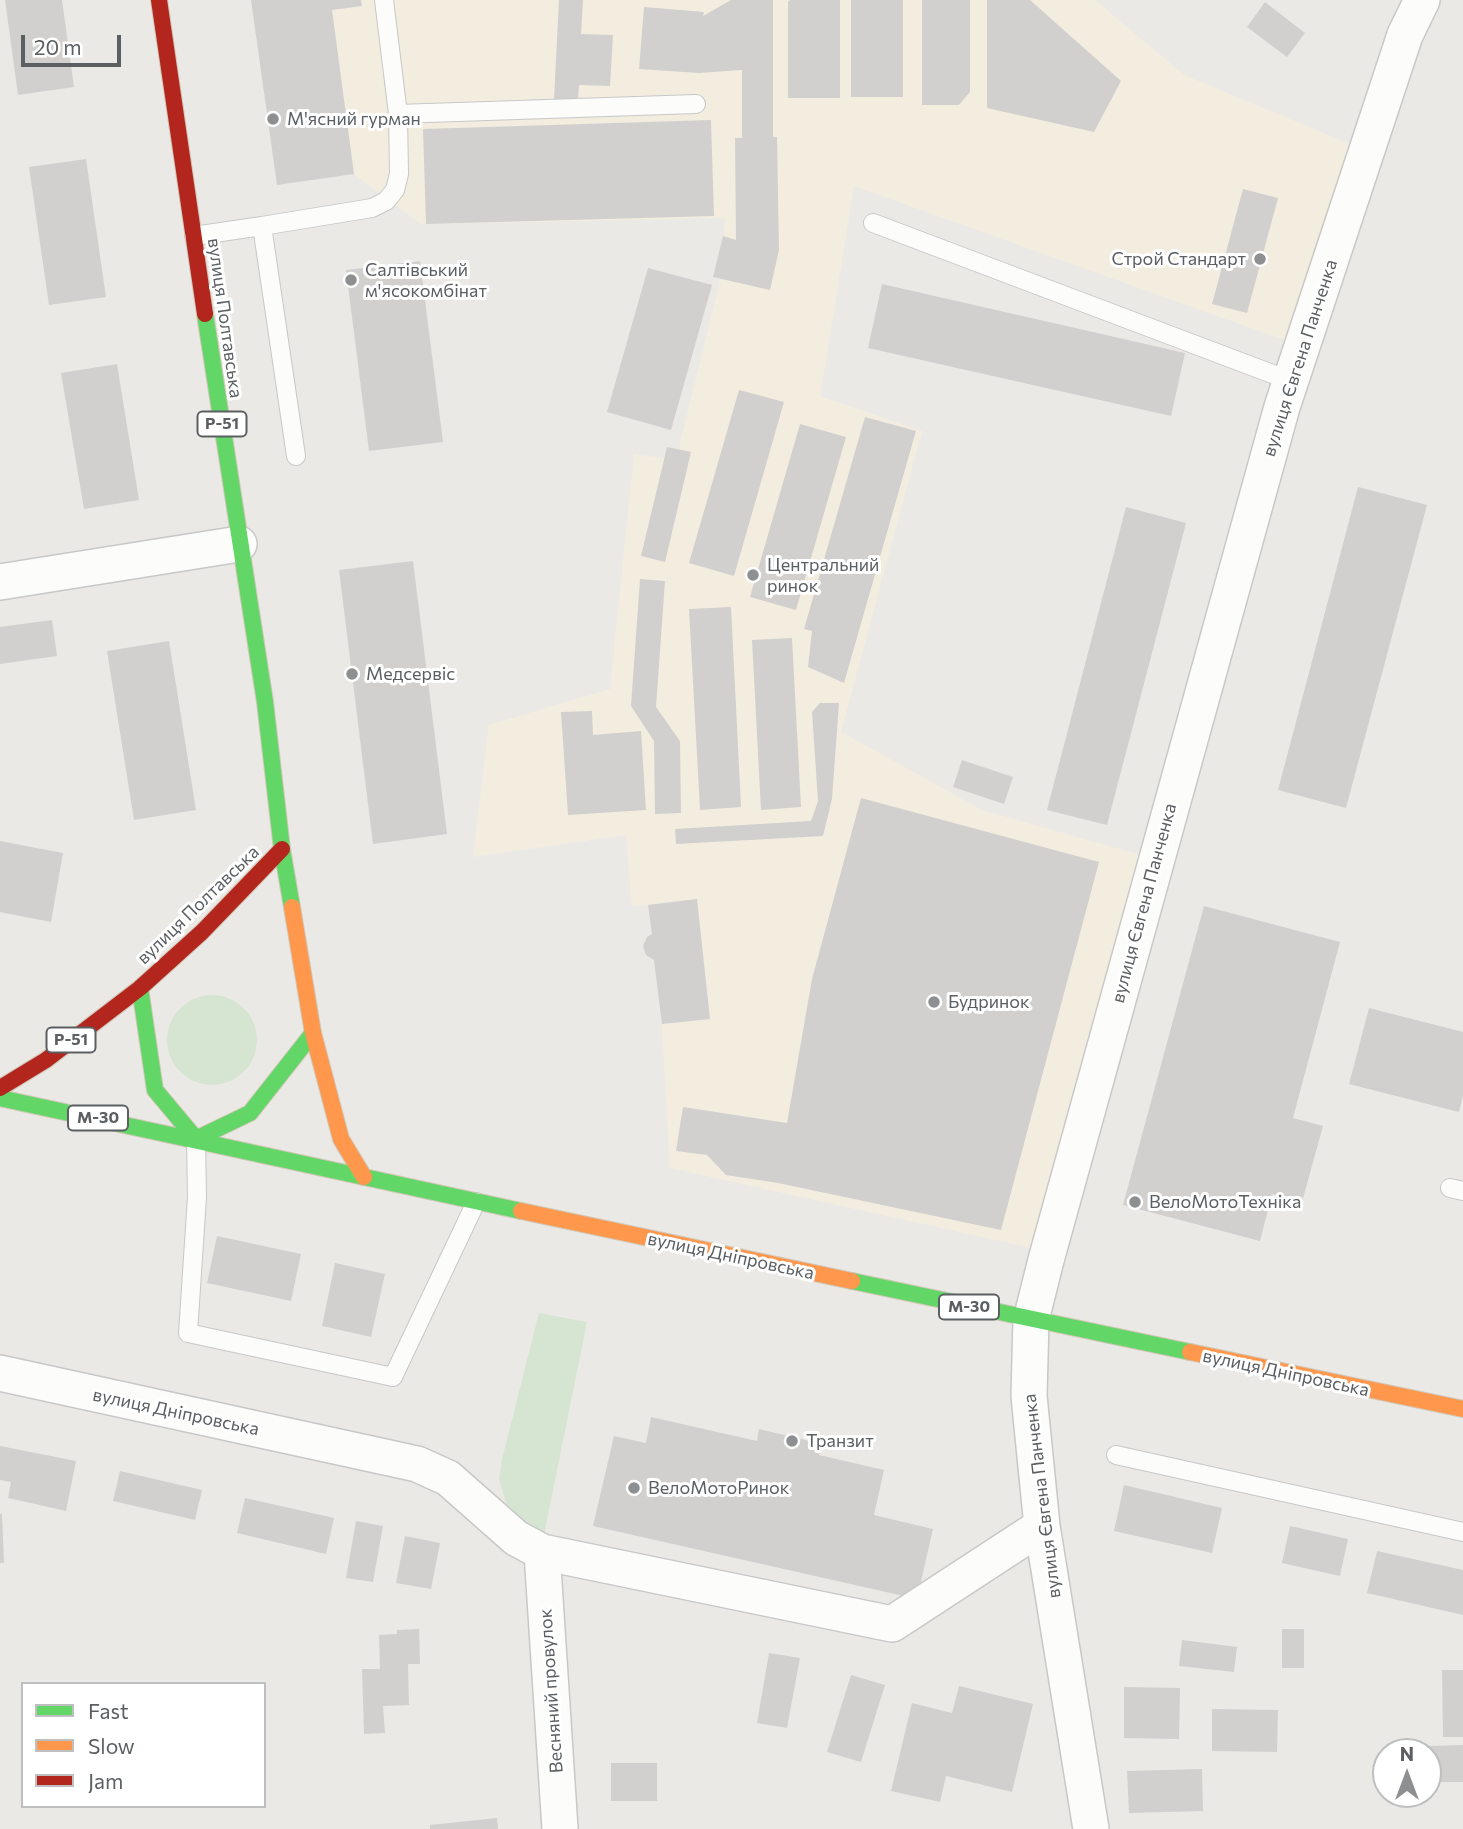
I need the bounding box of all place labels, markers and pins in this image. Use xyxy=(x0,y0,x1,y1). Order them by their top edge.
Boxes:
place label: М'ясний гурман xyxy=(287,108,421,130)
marker: М'ясний гурман xyxy=(265,111,281,127)
place label: Строй Стандарт xyxy=(1112,248,1246,270)
marker: Строй Стандарт xyxy=(1252,251,1268,267)
place label: Салтівський м'ясокомбінат xyxy=(365,259,487,302)
marker: Салтівський м'ясокомбінат xyxy=(343,272,359,288)
place label: Центральний ринок xyxy=(767,554,879,596)
marker: Центральний ринок xyxy=(745,567,761,583)
place label: Медсервіс xyxy=(366,663,455,685)
marker: Медсервіс xyxy=(344,666,360,682)
place label: Будринок xyxy=(948,991,1030,1013)
marker: Будринок xyxy=(926,994,942,1010)
place label: ВелоМотоТехніка xyxy=(1149,1191,1301,1213)
marker: ВелоМотоТехніка xyxy=(1127,1194,1143,1210)
place label: Транзит xyxy=(806,1430,874,1452)
marker: Транзит xyxy=(784,1433,800,1449)
place label: ВелоМотоРинок xyxy=(648,1477,789,1499)
marker: ВелоМотоРинок xyxy=(626,1480,642,1496)

